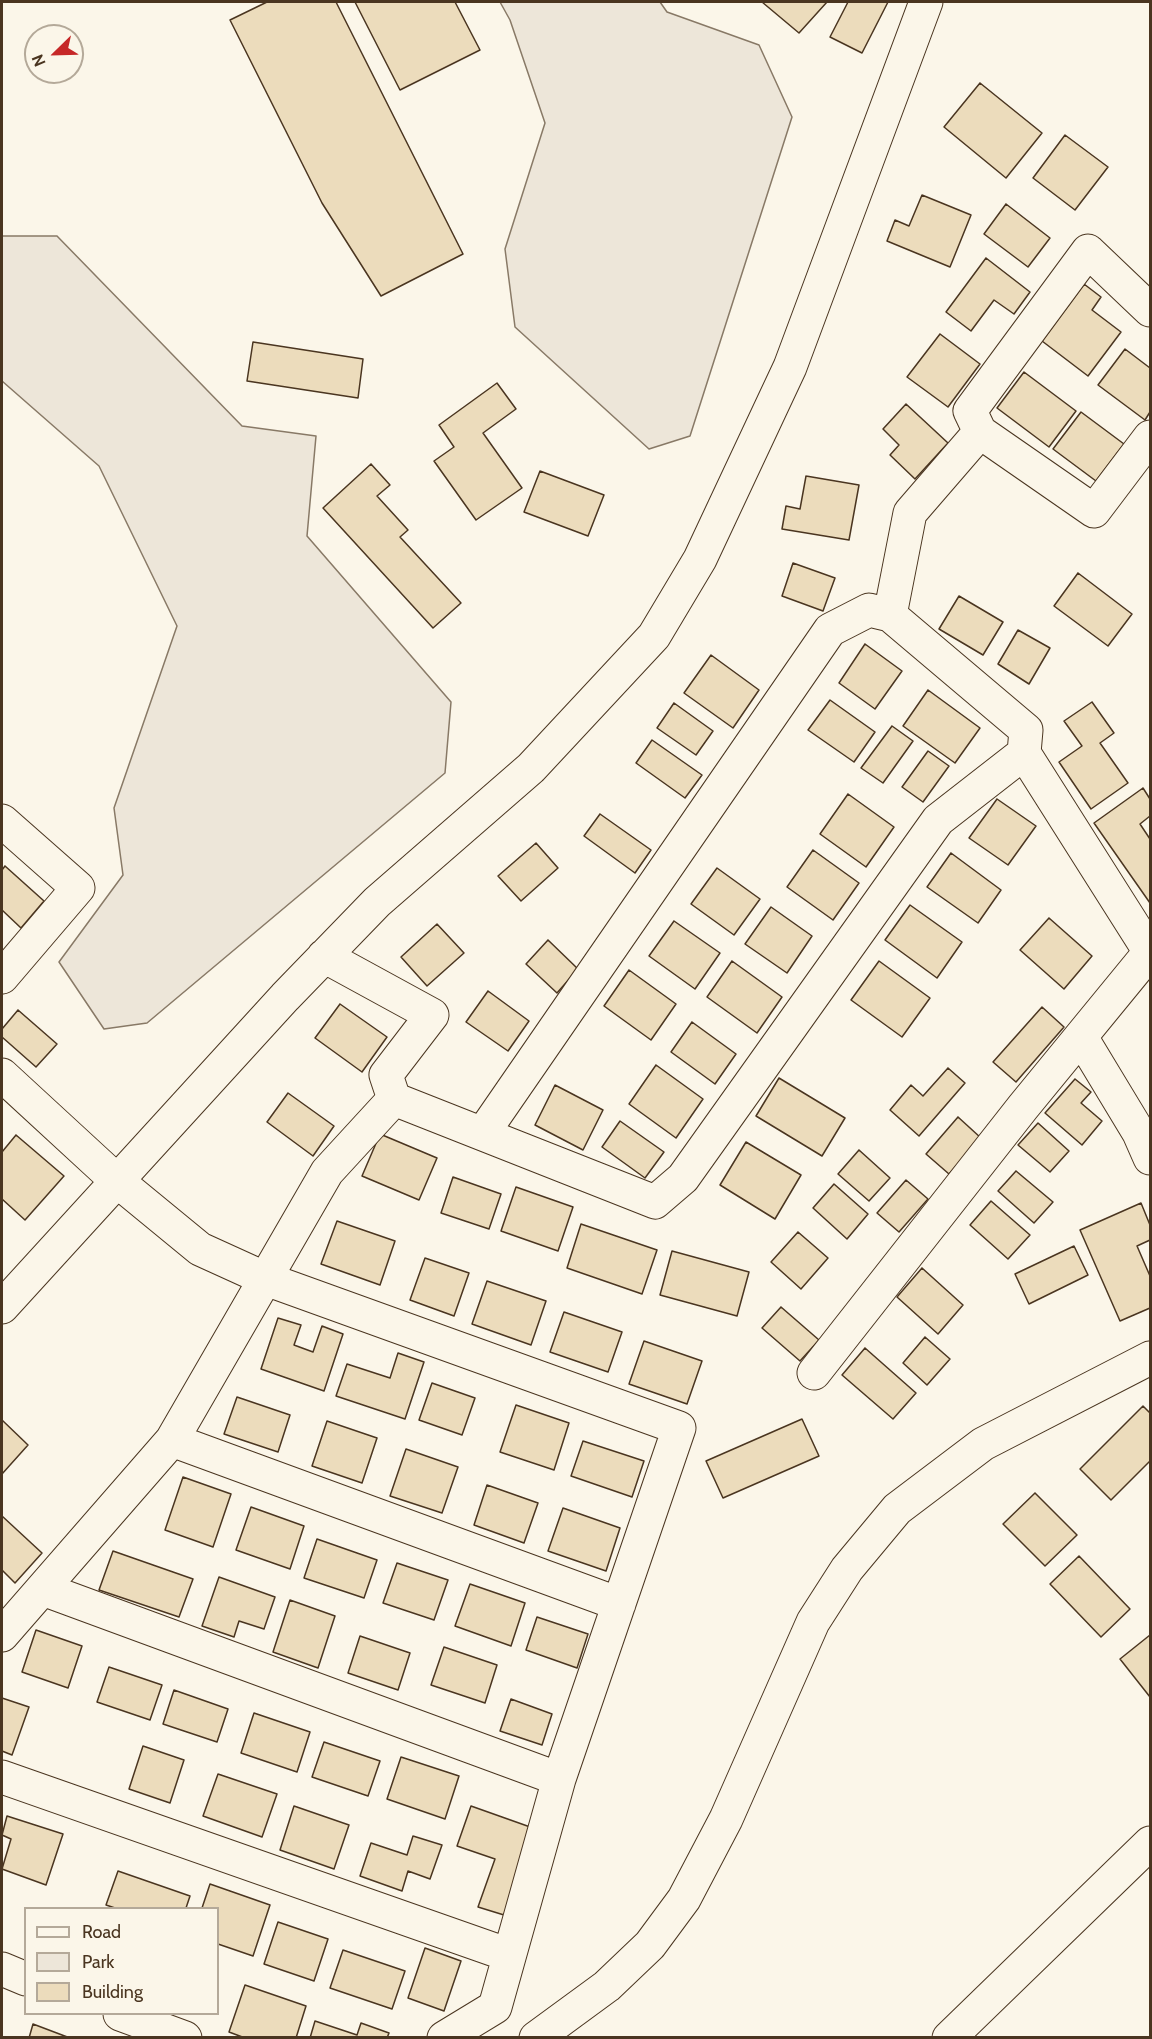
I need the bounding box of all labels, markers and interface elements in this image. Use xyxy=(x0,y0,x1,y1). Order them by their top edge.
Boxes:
north arrow xyxy=(24,24,84,84)
text: N xyxy=(28,52,50,69)
legend xyxy=(24,1907,219,2015)
text: Road xyxy=(82,1921,121,1943)
text: Park xyxy=(82,1951,114,1973)
text: Building xyxy=(82,1981,143,2003)

